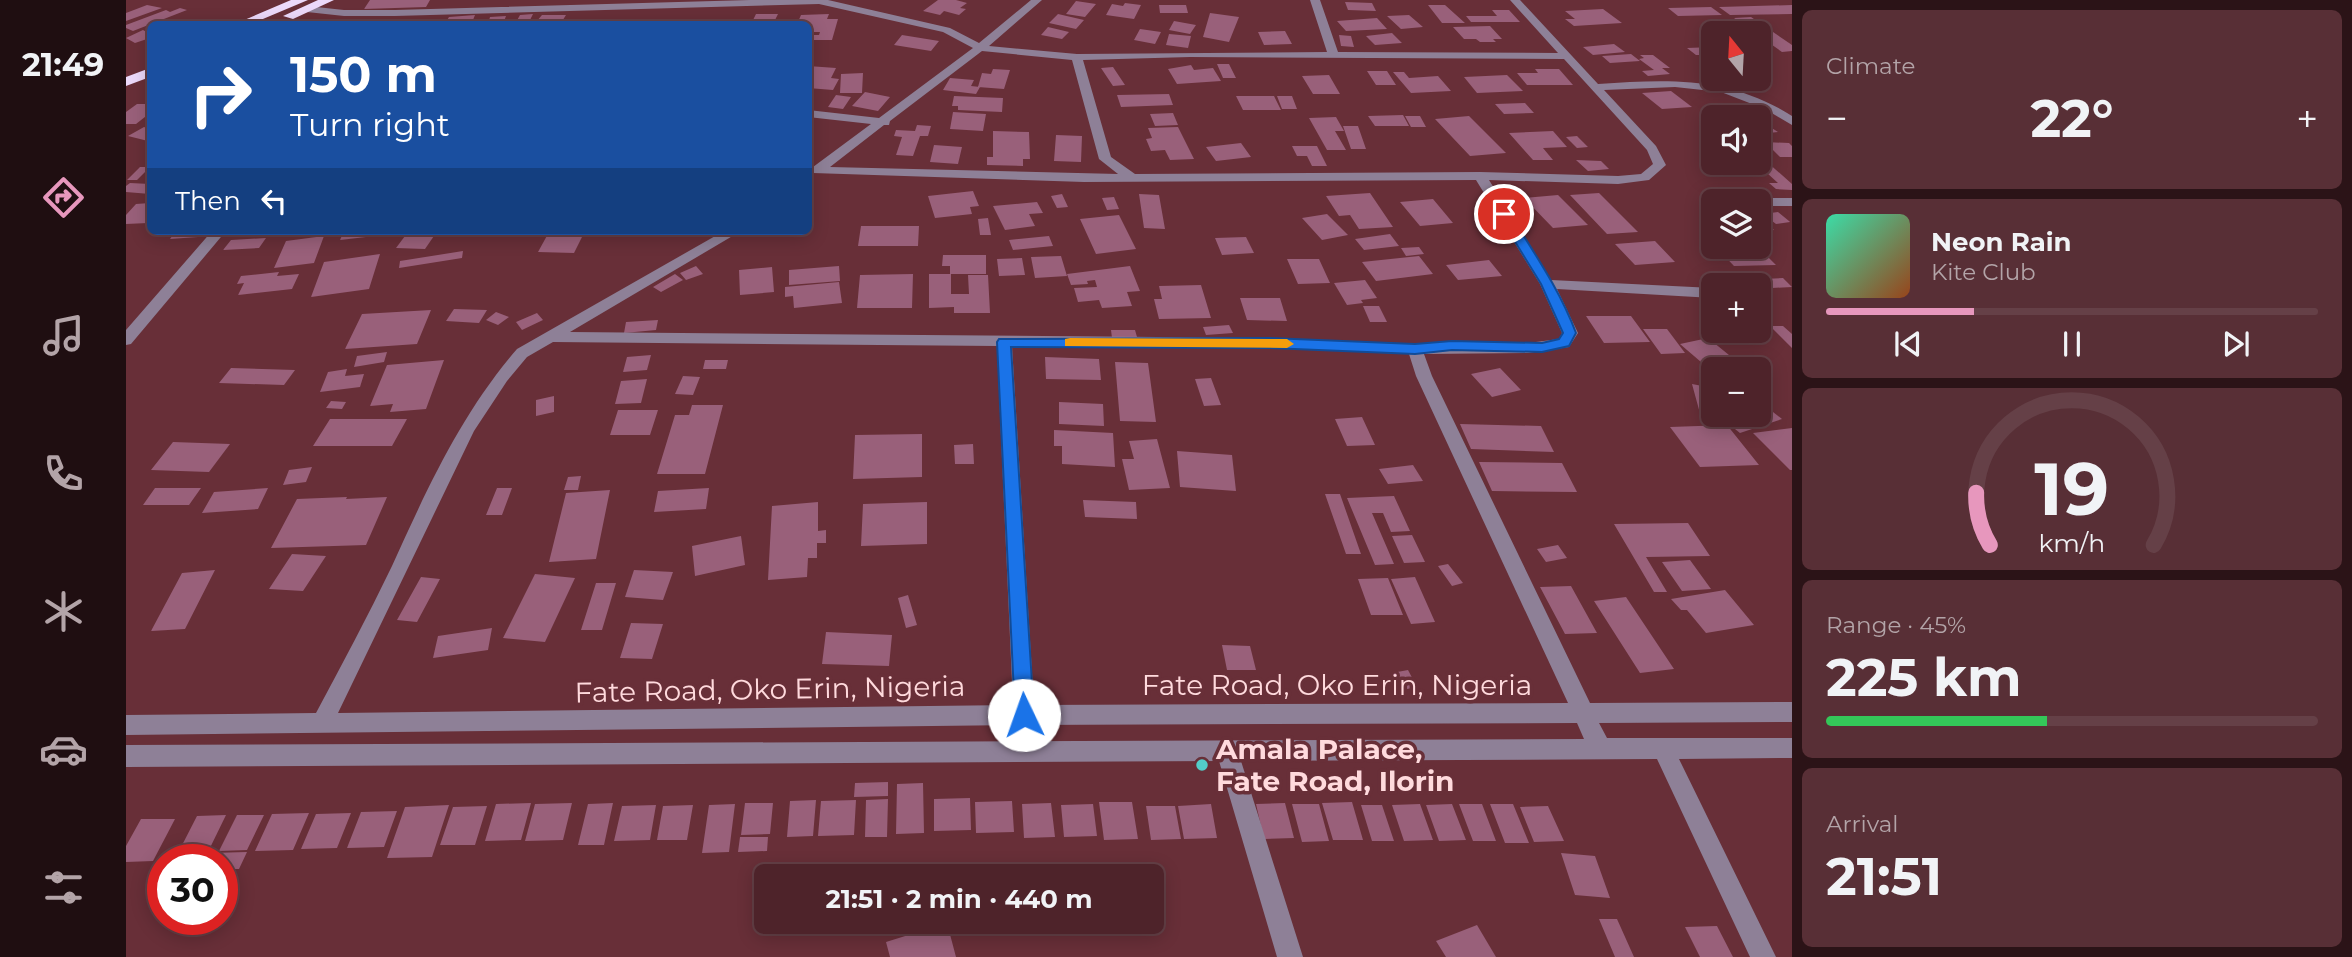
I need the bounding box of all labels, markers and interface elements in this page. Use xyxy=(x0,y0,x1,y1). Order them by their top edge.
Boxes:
north arrow xyxy=(1701,21,1771,91)
map controls xyxy=(1701,21,1771,427)
text: 21:49 xyxy=(22,45,104,84)
text: 150 m xyxy=(290,45,437,104)
icon: right xyxy=(175,49,266,140)
text: Climate xyxy=(1826,52,1915,80)
text: 22° xyxy=(2030,87,2114,150)
text: − xyxy=(1826,95,1848,142)
text: + xyxy=(2296,95,2318,142)
text: Turn right xyxy=(290,105,450,144)
button: sound xyxy=(1701,105,1771,175)
icon: directions xyxy=(39,173,88,222)
icon: left xyxy=(255,182,293,220)
pin xyxy=(1474,184,1534,244)
text: Then xyxy=(175,185,241,217)
button: layers xyxy=(1701,189,1771,259)
icon: arrive xyxy=(1485,195,1523,233)
text: Neon Rain xyxy=(1931,226,2072,258)
text: Kite Club xyxy=(1931,258,2036,286)
button: + xyxy=(1701,273,1771,343)
icon: music xyxy=(39,311,88,360)
icon: previous xyxy=(1889,325,1927,363)
icon: pause xyxy=(2053,325,2091,363)
icon: next xyxy=(2217,325,2255,363)
button: − xyxy=(1701,357,1771,427)
text: 19 xyxy=(2035,445,2109,533)
icon: phone xyxy=(39,449,88,498)
text: km/h xyxy=(2039,527,2105,557)
icon: climate xyxy=(39,587,88,636)
text: Range · 45% xyxy=(1826,611,1966,639)
text: 225 km xyxy=(1826,646,2021,709)
street label: Fate Road, Oko Erin, Nigeria xyxy=(1142,668,1532,702)
street label: Fate Road, Oko Erin, Nigeria xyxy=(574,669,966,709)
position arrow xyxy=(987,678,1061,752)
icon: car xyxy=(39,725,88,774)
place label: Amala Palace, Fate Road, Ilorin xyxy=(1215,732,1454,798)
marker: Amala Palace, Fate Road, Ilorin xyxy=(1194,757,1210,773)
text: Arrival xyxy=(1826,810,1899,838)
speed limit sign: 30 xyxy=(147,844,238,935)
text: 21:51 xyxy=(1826,845,1942,908)
icon: filters xyxy=(39,863,88,912)
text: 21:51 · 2 min · 440 m xyxy=(825,883,1093,915)

